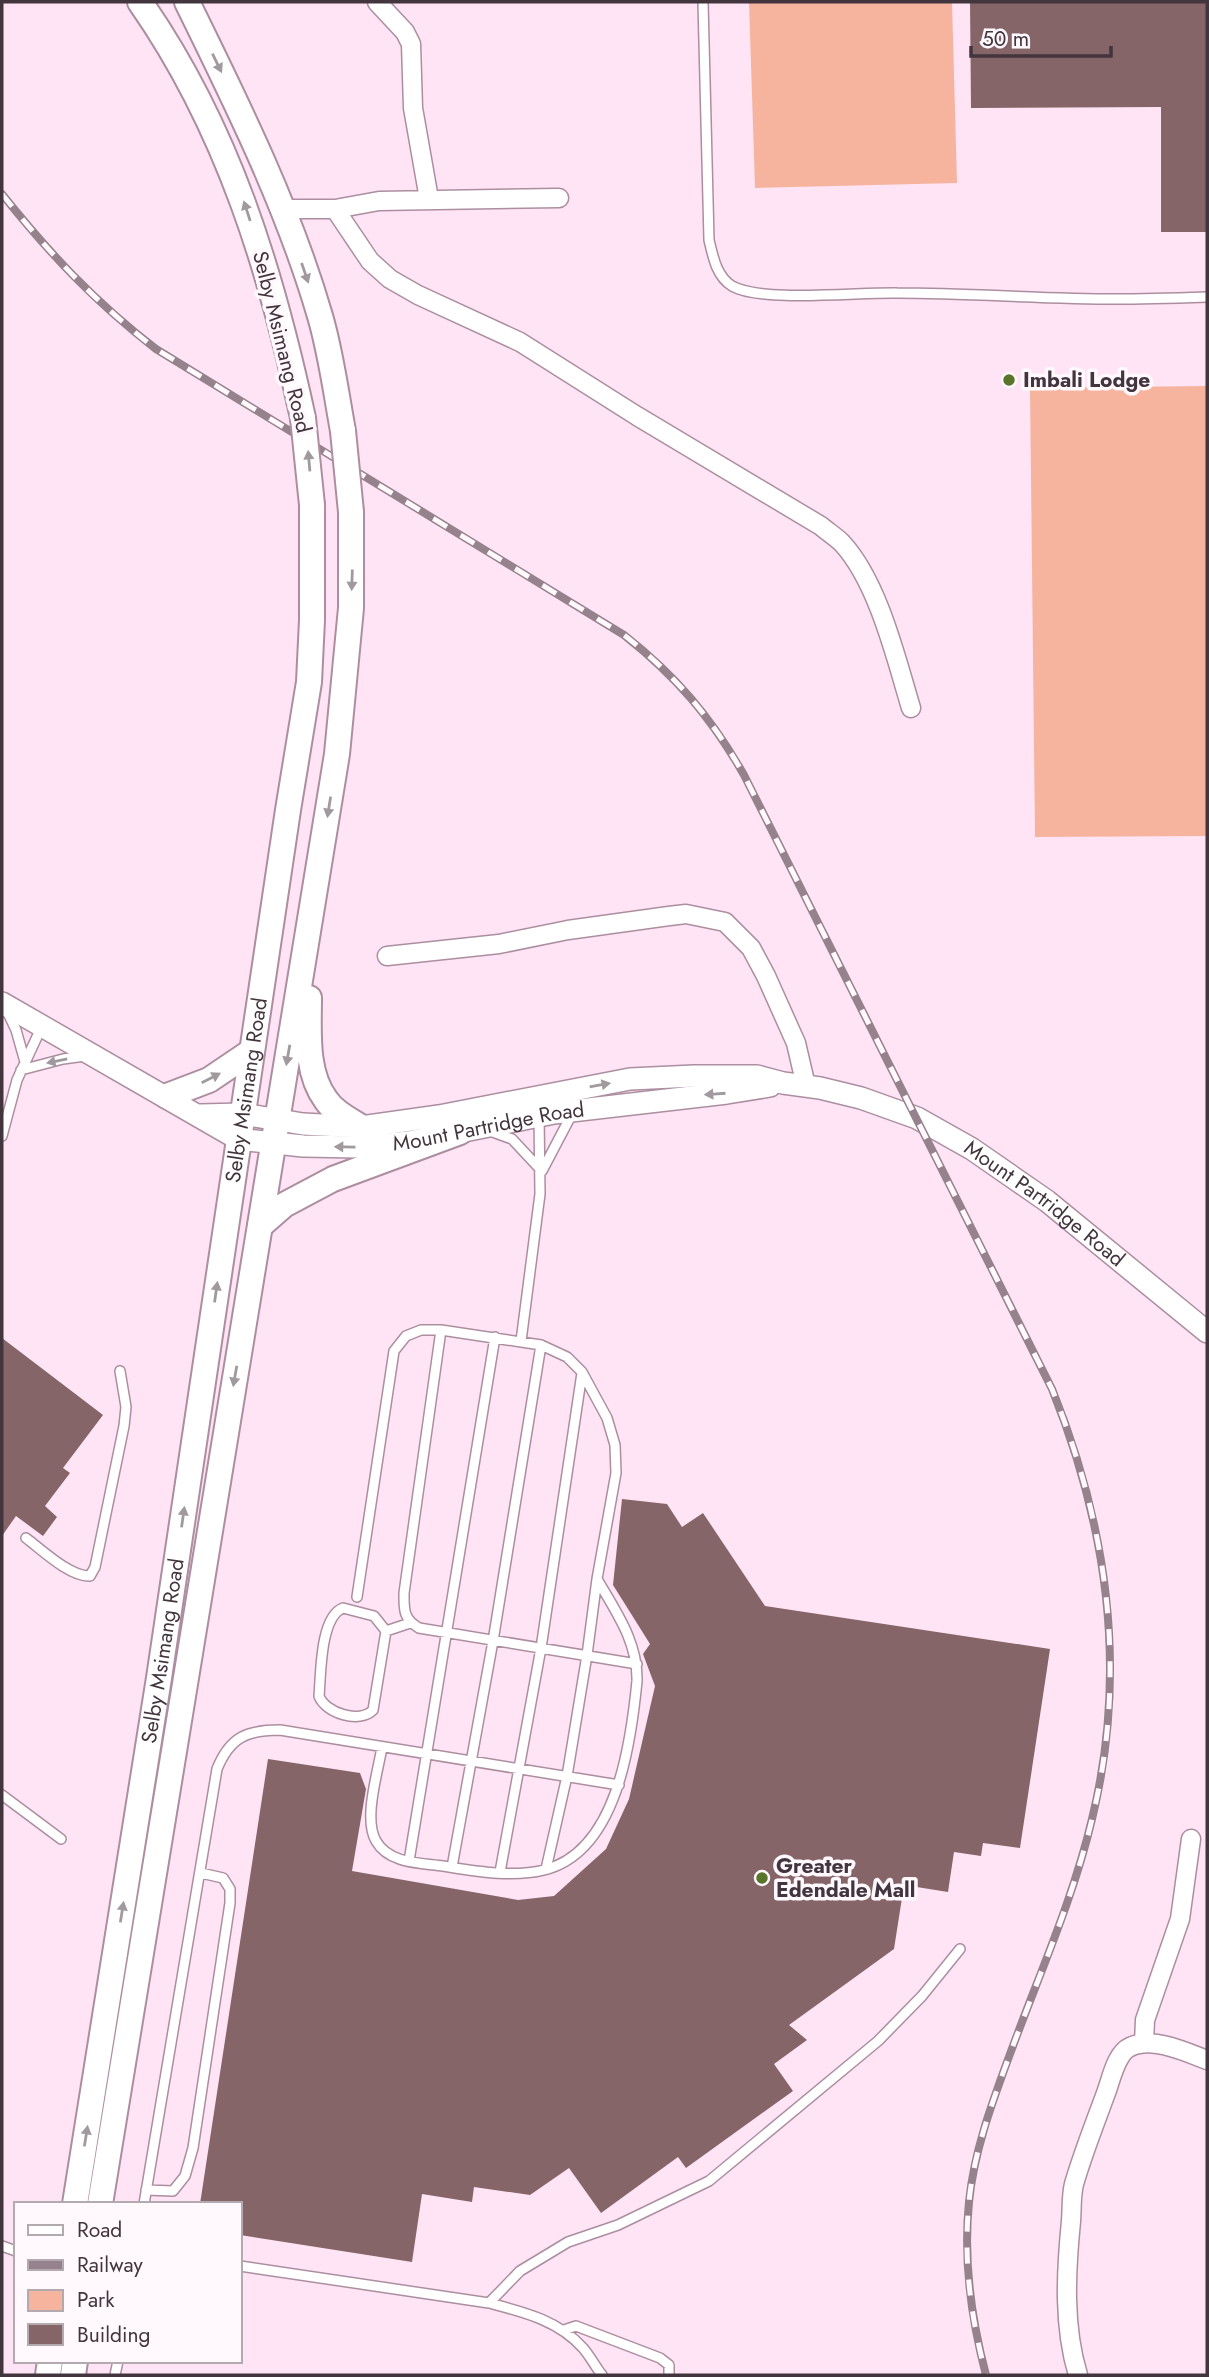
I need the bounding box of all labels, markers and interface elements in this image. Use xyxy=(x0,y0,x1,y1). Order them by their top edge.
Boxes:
scale bar xyxy=(971,14,1111,58)
text: 50 m xyxy=(982,24,1029,54)
one-way arrow xyxy=(211,53,222,73)
one-way arrow xyxy=(241,200,252,221)
street label: Selby Msimang Road xyxy=(245,248,319,436)
one-way arrow xyxy=(300,262,311,283)
place label: Imbali Lodge xyxy=(1023,365,1150,395)
marker: Imbali Lodge xyxy=(1001,372,1017,388)
one-way arrow xyxy=(303,450,314,472)
one-way arrow xyxy=(347,570,358,592)
one-way arrow xyxy=(323,796,334,818)
street label: Selby Msimang Road xyxy=(218,996,275,1185)
one-way arrow xyxy=(282,1044,293,1066)
one-way arrow xyxy=(46,1055,68,1066)
one-way arrow xyxy=(202,1072,222,1084)
one-way arrow xyxy=(589,1079,611,1090)
one-way arrow xyxy=(704,1089,726,1100)
street label: Mount Partridge Road xyxy=(391,1095,586,1159)
street label: Mount Partridge Road xyxy=(958,1133,1131,1274)
one-way arrow xyxy=(334,1141,356,1153)
one-way arrow xyxy=(211,1281,222,1303)
one-way arrow xyxy=(229,1365,240,1387)
one-way arrow xyxy=(178,1506,189,1528)
street label: Selby Msimang Road xyxy=(134,1557,192,1745)
place label: Greater Edendale Mall xyxy=(776,1851,915,1905)
marker: Greater Edendale Mall xyxy=(754,1870,770,1886)
one-way arrow xyxy=(117,1901,128,1923)
one-way arrow xyxy=(81,2125,92,2147)
legend xyxy=(14,2202,242,2363)
text: Road xyxy=(77,2215,122,2245)
text: Railway xyxy=(77,2250,143,2280)
text: Park xyxy=(77,2285,115,2315)
text: Building xyxy=(77,2320,150,2350)

